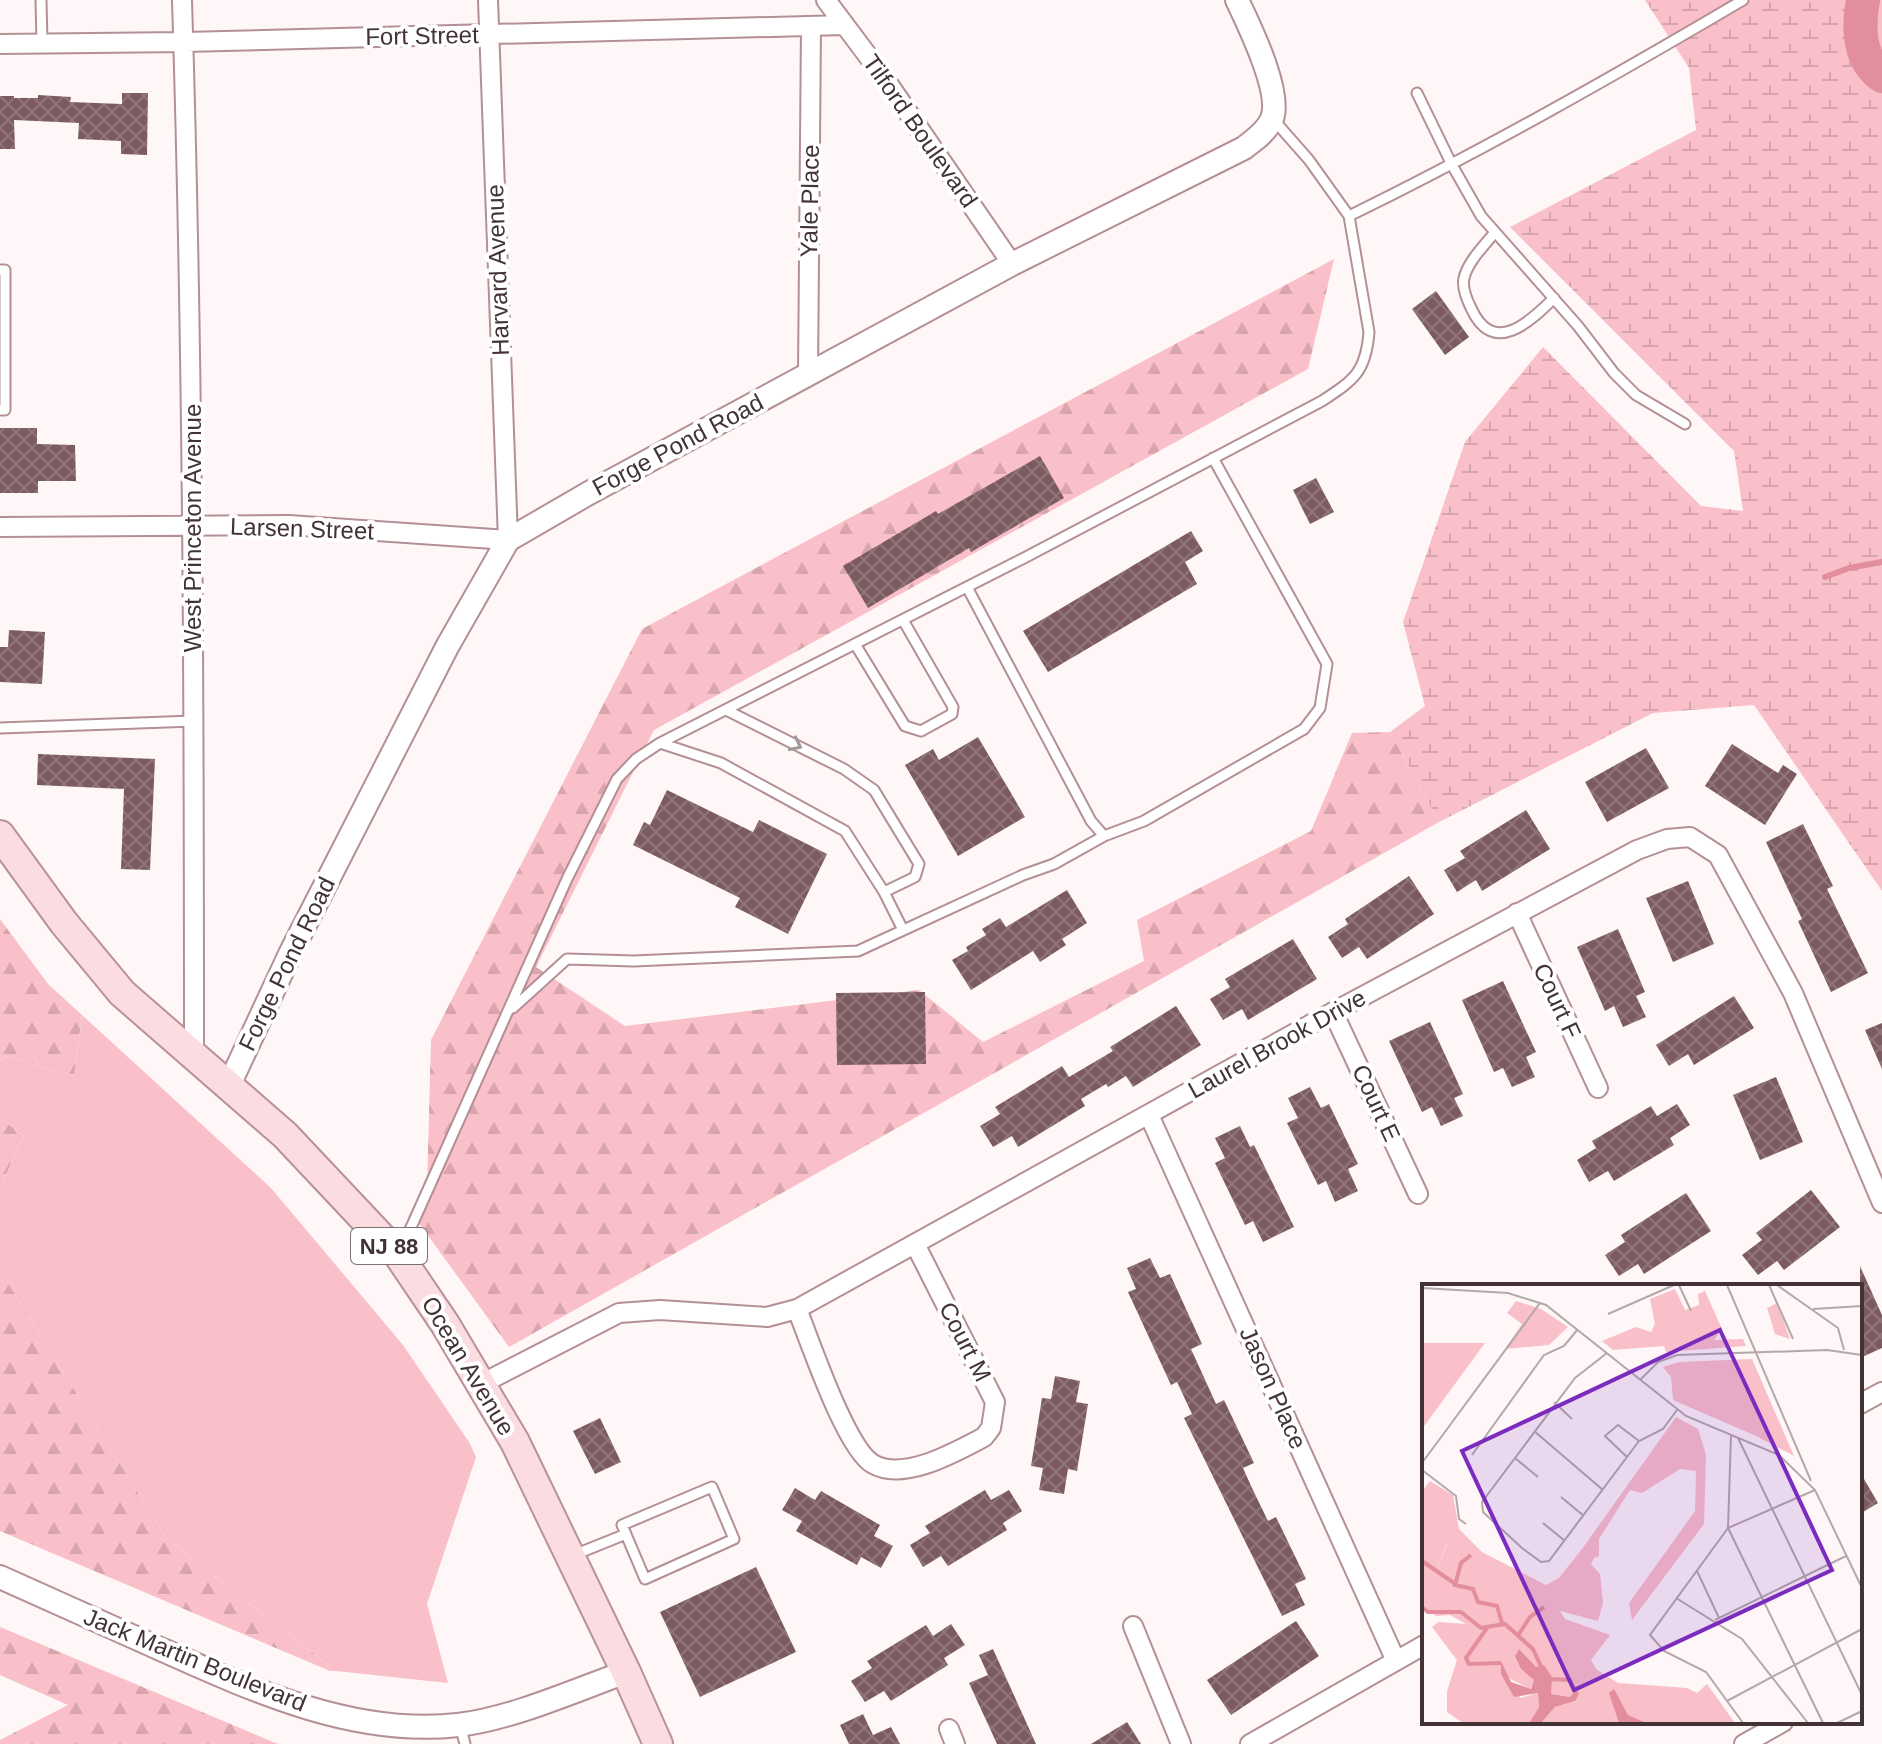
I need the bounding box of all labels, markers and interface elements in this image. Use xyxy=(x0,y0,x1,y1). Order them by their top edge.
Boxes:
street label: Fort Street xyxy=(365,21,479,50)
street label: Tilford Boulevard xyxy=(858,49,983,212)
street label: Yale Place xyxy=(795,144,824,258)
street label: Harvard Avenue xyxy=(481,184,514,356)
street label: Forge Pond Road xyxy=(588,388,768,501)
street label: West Princeton Avenue xyxy=(179,404,206,652)
street label: Larsen Street xyxy=(230,512,375,545)
one-way arrow xyxy=(787,735,802,751)
street label: Forge Pond Road xyxy=(233,873,340,1055)
street label: Court F xyxy=(1528,959,1587,1043)
street label: Laurel Brook Drive xyxy=(1183,984,1370,1104)
street label: Court E xyxy=(1347,1060,1406,1145)
road number: NJ 88 xyxy=(351,1228,427,1264)
inset map xyxy=(1422,1284,1862,1724)
street label: Ocean Avenue xyxy=(416,1291,520,1440)
street label: Court M xyxy=(934,1298,997,1386)
street label: Jason Place xyxy=(1235,1323,1312,1453)
street label: Jack Martin Boulevard xyxy=(80,1603,310,1717)

